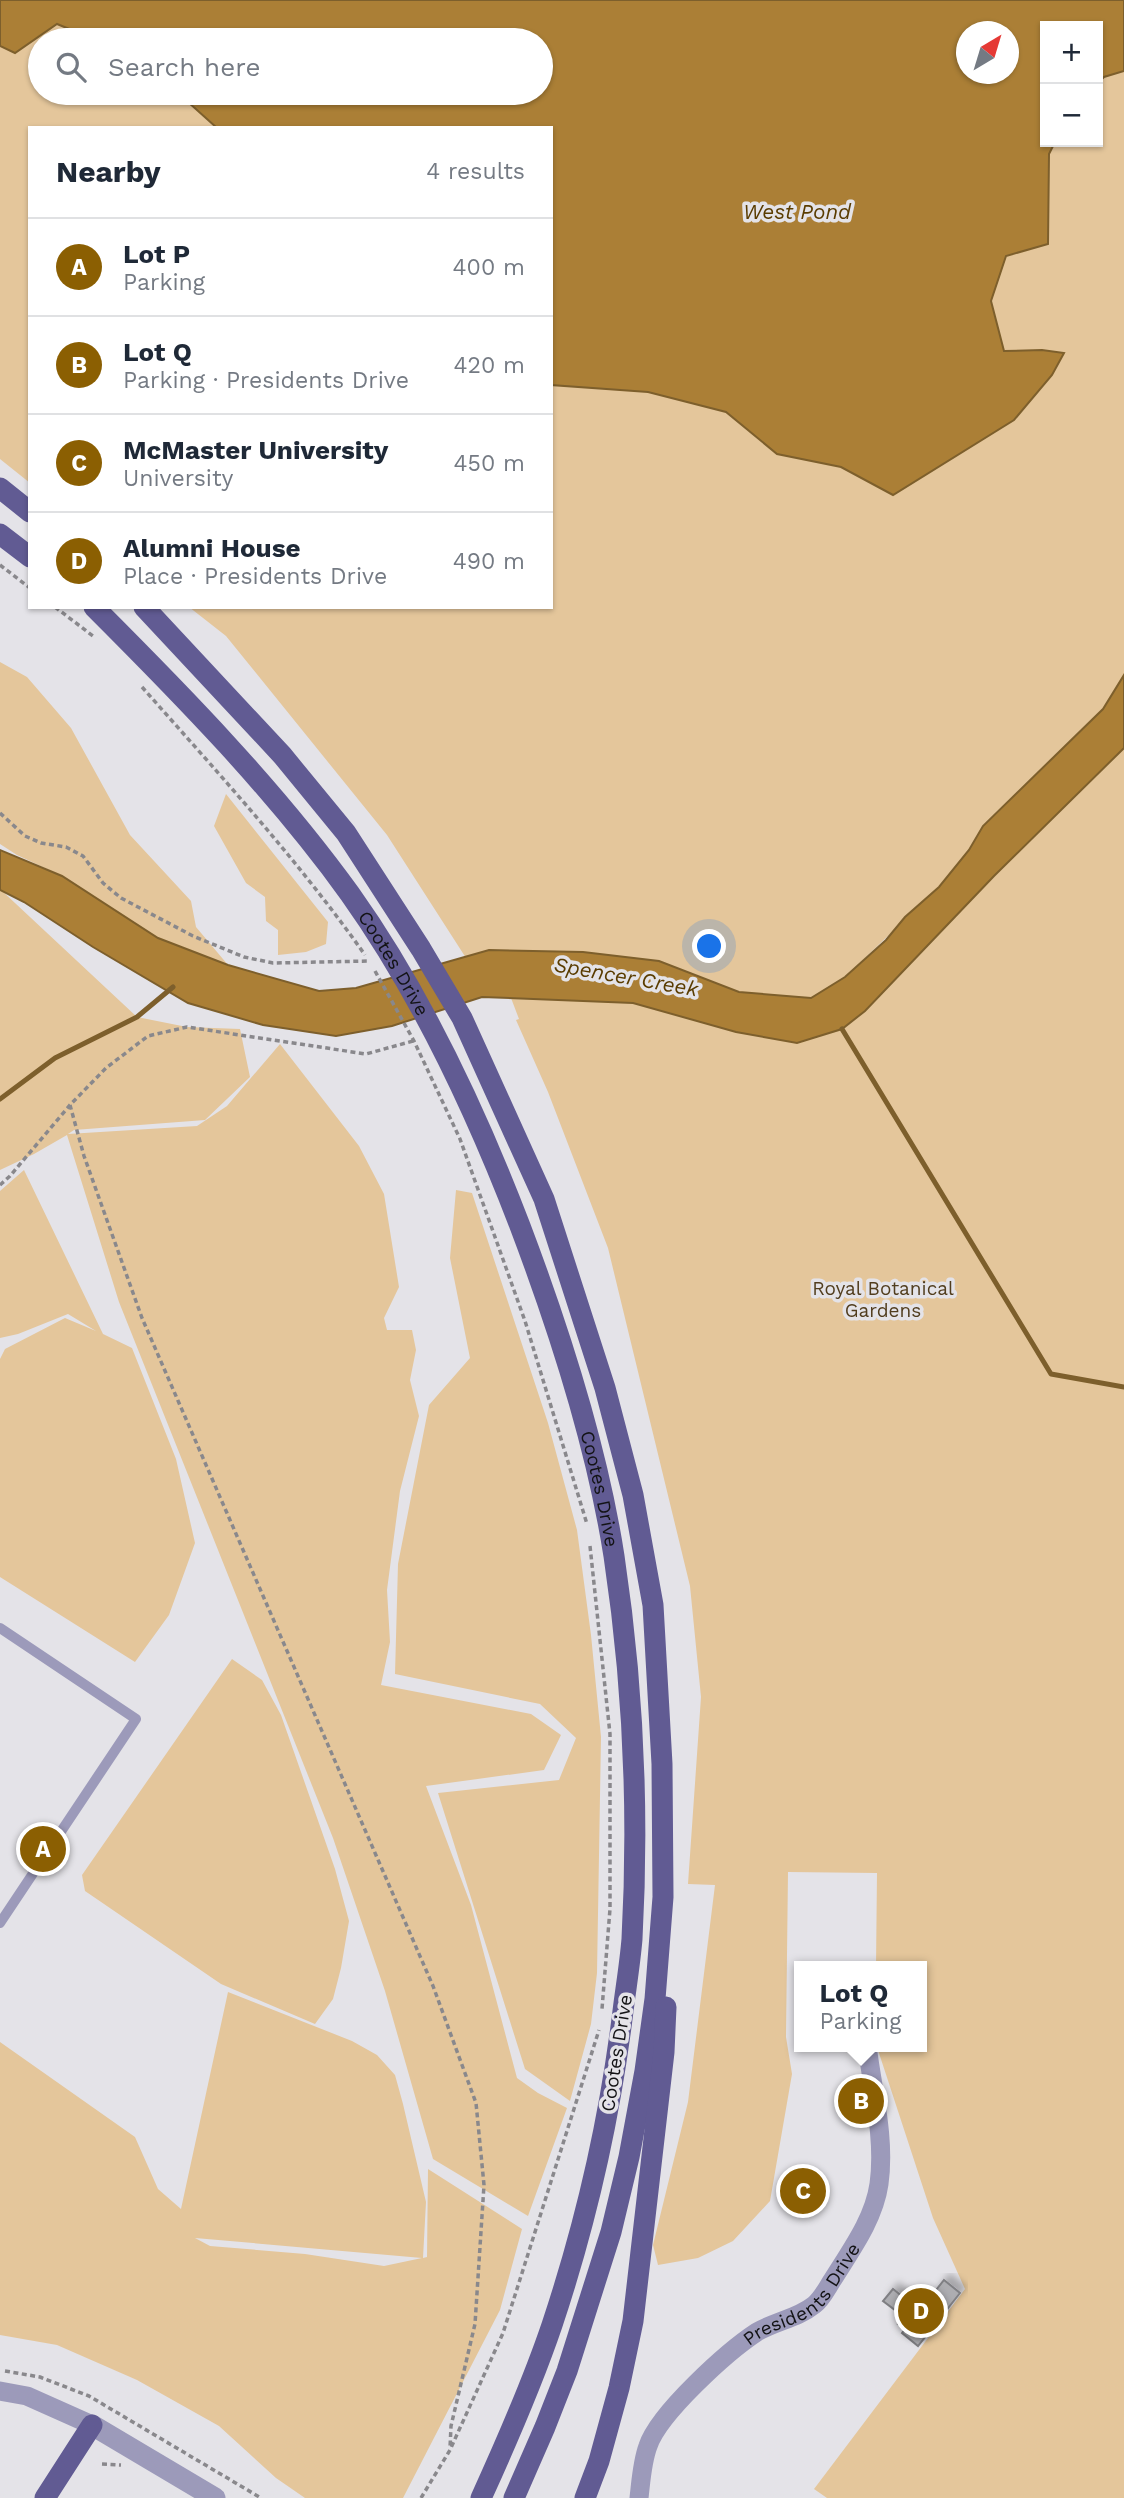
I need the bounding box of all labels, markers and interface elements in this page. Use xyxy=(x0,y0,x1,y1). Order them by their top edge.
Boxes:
north arrow xyxy=(956,21,1019,84)
map controls xyxy=(1040,21,1103,147)
button: + xyxy=(1040,21,1103,84)
search box xyxy=(28,28,553,105)
icon: search xyxy=(52,48,90,86)
text: Search here xyxy=(108,52,260,82)
button: − xyxy=(1040,84,1103,147)
text: Nearby xyxy=(56,154,161,189)
text: 4 results xyxy=(426,158,525,185)
water label: West Pond xyxy=(743,199,852,224)
text: Lot P xyxy=(123,239,190,269)
text: A xyxy=(71,254,87,281)
text: 400 m xyxy=(453,254,525,281)
text: Parking xyxy=(123,269,205,296)
text: Lot Q xyxy=(123,337,192,367)
text: B xyxy=(71,352,87,379)
text: 420 m xyxy=(453,352,525,379)
text: Parking · Presidents Drive xyxy=(123,367,409,394)
text: McMaster University xyxy=(123,435,388,465)
text: C xyxy=(71,450,87,477)
text: 450 m xyxy=(453,450,525,477)
text: University xyxy=(123,465,233,492)
text: Alumni House xyxy=(123,533,301,563)
text: D xyxy=(71,548,87,575)
text: 490 m xyxy=(453,548,525,575)
text: Place · Presidents Drive xyxy=(123,563,387,590)
street label: Cootes Drive xyxy=(353,907,434,1020)
your location xyxy=(692,929,726,963)
water label: Spencer Creek xyxy=(552,952,701,1002)
park label: Royal Botanical Gardens xyxy=(812,1277,954,1322)
street label: Cootes Drive xyxy=(576,1428,623,1549)
pin: A xyxy=(20,1823,66,1875)
popup xyxy=(794,1961,927,2052)
text: Lot Q xyxy=(819,1978,888,2008)
street label: Cootes Drive xyxy=(596,1993,637,2113)
text: Parking xyxy=(819,2008,902,2035)
pin: B xyxy=(838,2075,884,2127)
pin: C xyxy=(780,2165,826,2217)
street label: Presidents Drive xyxy=(738,2239,865,2350)
pin: D xyxy=(898,2285,944,2337)

